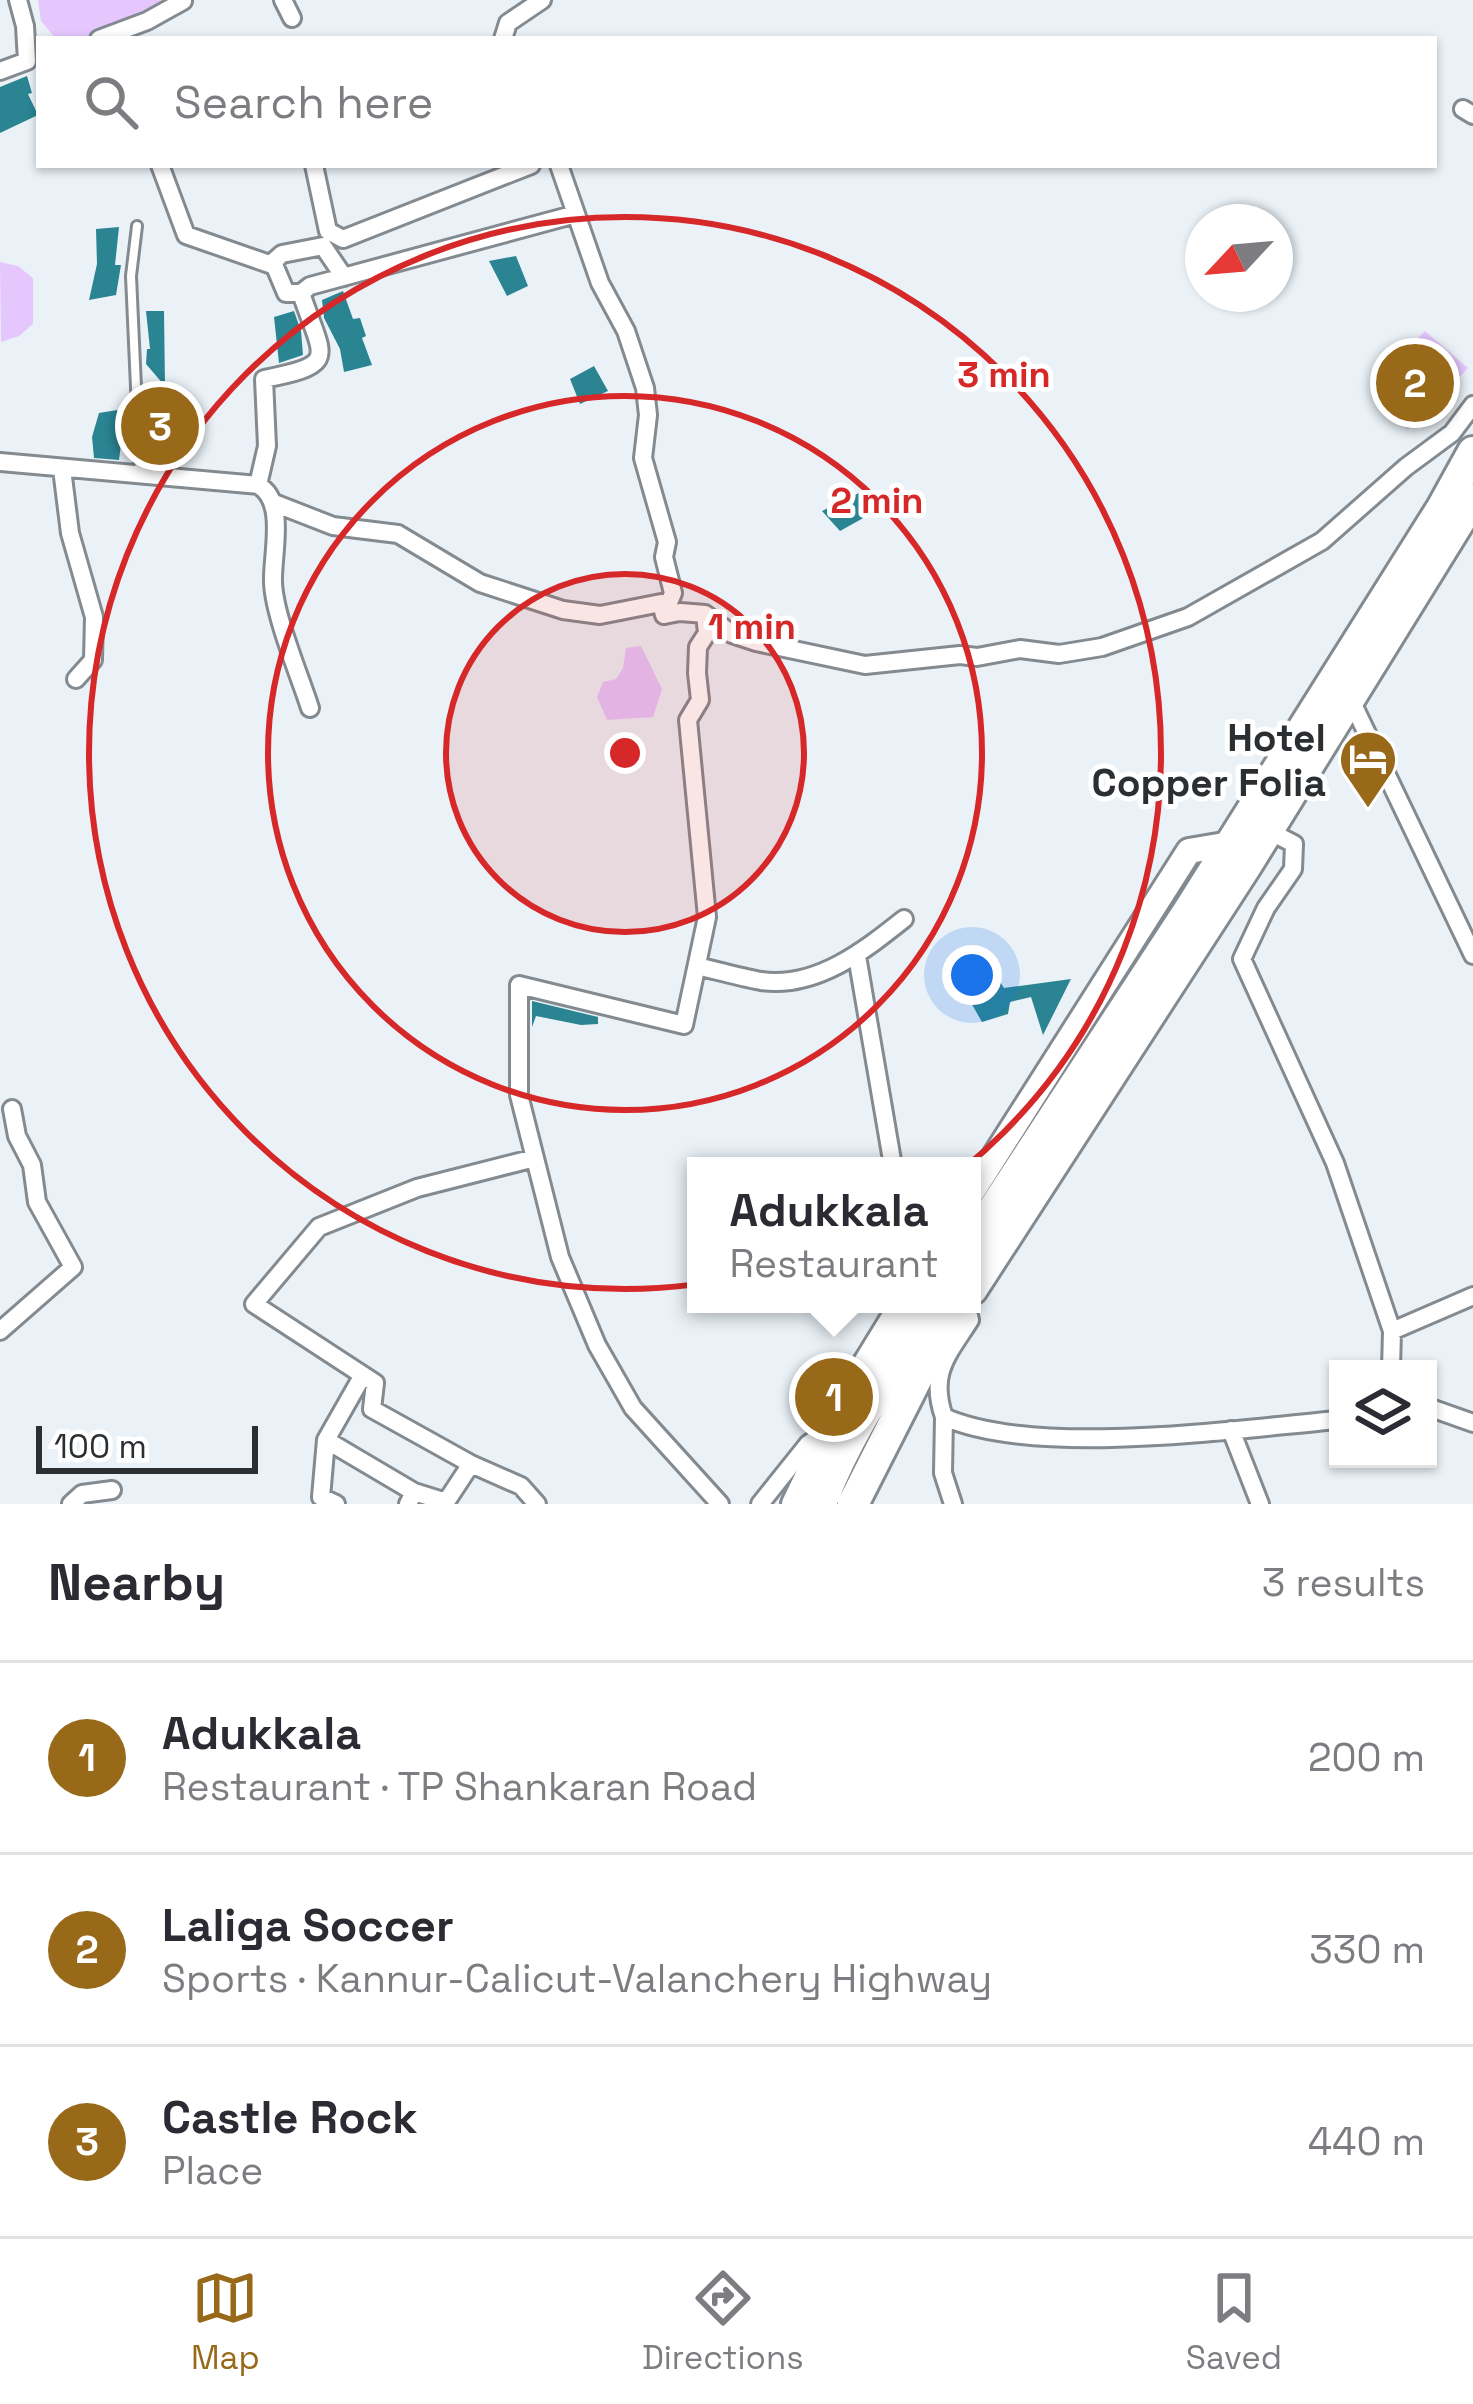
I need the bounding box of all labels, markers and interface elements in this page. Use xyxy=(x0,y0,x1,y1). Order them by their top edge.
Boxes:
search box xyxy=(36,36,1437,168)
icon: search xyxy=(78,69,144,135)
text: Search here xyxy=(174,74,433,131)
north arrow xyxy=(1185,204,1293,312)
pin: 2 xyxy=(1376,338,1454,428)
text: 3 min xyxy=(957,352,1051,398)
pin: 3 xyxy=(121,381,199,471)
text: 2 min xyxy=(830,478,924,524)
text: 1 min xyxy=(708,604,796,650)
place label: Hotel Copper Folia xyxy=(1092,713,1326,807)
hotel icon: Hotel Copper Folia xyxy=(1337,728,1399,810)
centre of rings xyxy=(604,732,646,774)
your location xyxy=(942,945,1002,1005)
popup xyxy=(687,1157,981,1313)
text: Adukkala xyxy=(729,1182,929,1239)
text: Restaurant xyxy=(729,1239,939,1288)
pin: 1 xyxy=(795,1352,873,1442)
map controls xyxy=(1329,1360,1437,1468)
button: layers xyxy=(1329,1360,1437,1468)
scale bar xyxy=(36,1420,258,1473)
text: 100 m xyxy=(54,1426,147,1468)
text: Nearby xyxy=(48,1550,225,1615)
text: 3 results xyxy=(1262,1558,1425,1607)
text: Adukkala xyxy=(162,1705,361,1762)
text: 1 xyxy=(78,1733,96,1782)
text: 200 m xyxy=(1308,1733,1425,1782)
text: Restaurant · TP Shankaran Road xyxy=(162,1762,757,1811)
text: Laliga Soccer xyxy=(162,1897,454,1954)
text: 2 xyxy=(75,1925,99,1974)
text: 330 m xyxy=(1309,1925,1425,1974)
text: Sports · Kannur-Calicut-Valanchery Highway xyxy=(162,1954,992,2003)
text: Castle Rock xyxy=(162,2089,418,2146)
text: 3 xyxy=(75,2117,99,2166)
text: 440 m xyxy=(1308,2117,1425,2166)
text: Place xyxy=(162,2146,263,2195)
tab: Map xyxy=(191,2265,260,2379)
tab: Directions xyxy=(642,2265,804,2379)
tab: Saved xyxy=(1186,2265,1282,2379)

